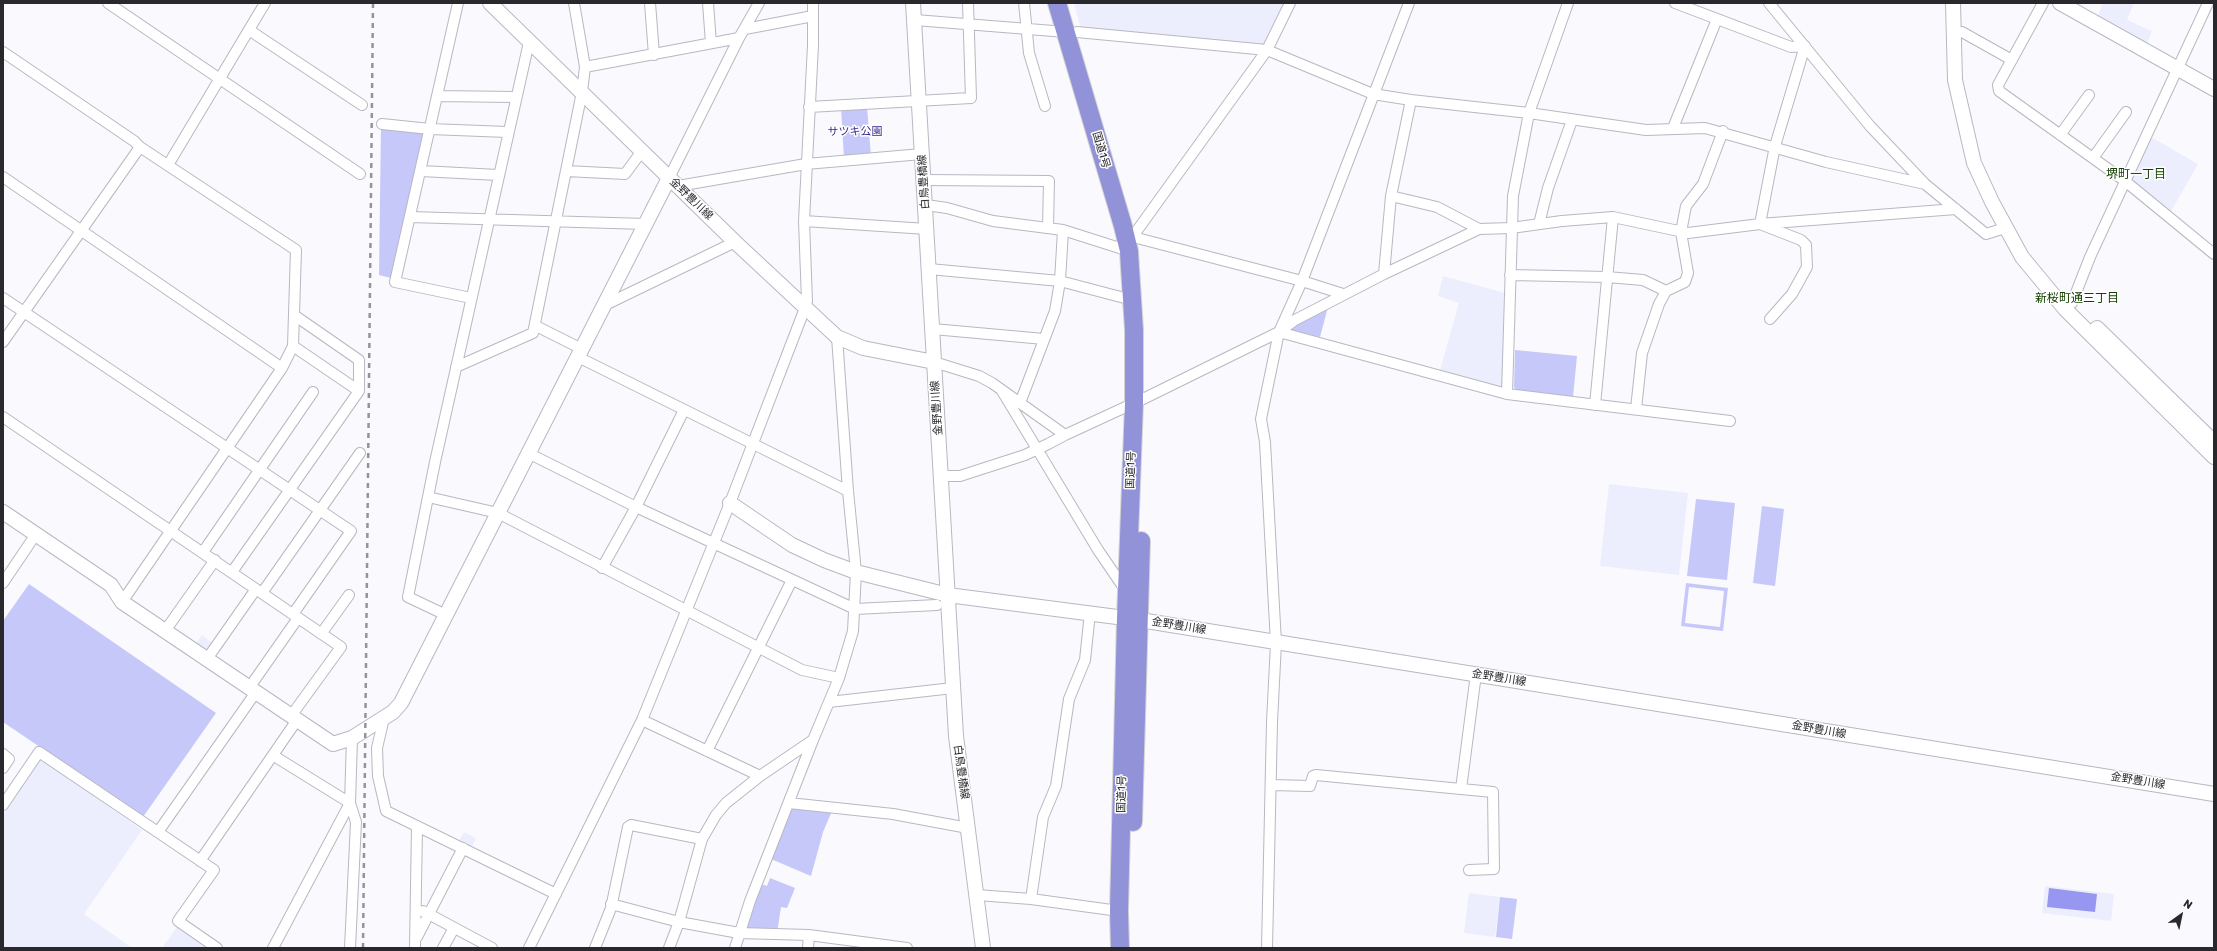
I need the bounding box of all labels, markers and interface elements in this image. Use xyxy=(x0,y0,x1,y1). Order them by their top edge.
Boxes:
park label: サツキ公園 xyxy=(828,125,882,139)
street label: 国道1号 xyxy=(1089,130,1113,170)
street label: 白鳥豊橋線 xyxy=(915,154,933,210)
district label: 堺町一丁目 xyxy=(2106,168,2166,182)
street label: 金野豊川線 xyxy=(667,175,715,223)
district label: 新桜町通三丁目 xyxy=(2035,292,2119,306)
street label: 金野豊川線 xyxy=(928,380,946,436)
street label: 国道1号 xyxy=(1124,451,1138,489)
street label: 金野豊川線 xyxy=(1151,615,1207,637)
street label: 金野豊川線 xyxy=(1471,667,1527,689)
street label: 金野豊川線 xyxy=(1791,719,1847,741)
street label: 白鳥豊橋線 xyxy=(951,744,971,800)
street label: 金野豊川線 xyxy=(2110,770,2166,792)
street label: 国道1号 xyxy=(1115,775,1129,813)
north arrow xyxy=(2161,895,2201,935)
text: N xyxy=(2181,897,2195,912)

